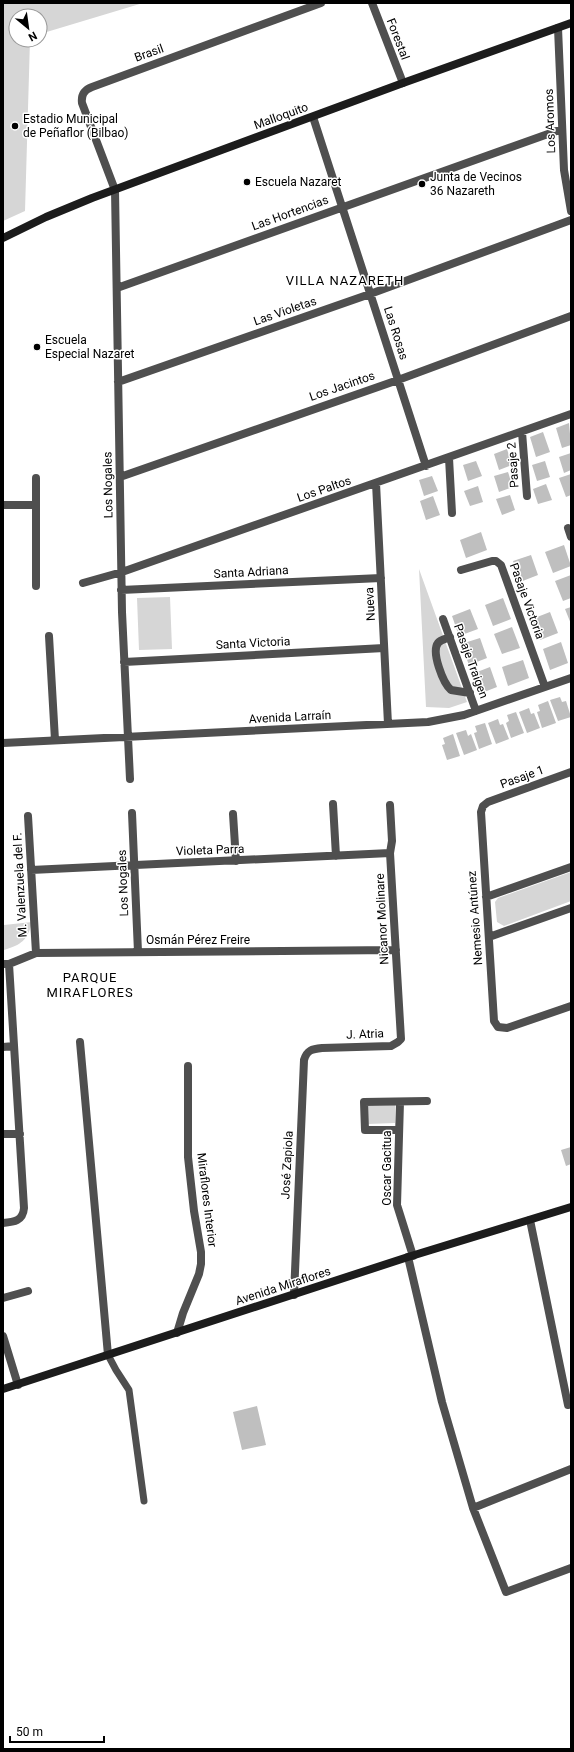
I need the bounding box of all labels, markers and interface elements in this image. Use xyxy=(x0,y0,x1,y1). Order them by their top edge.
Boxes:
north arrow xyxy=(8,8,48,48)
street label: Forestal xyxy=(384,16,412,62)
text: N xyxy=(26,29,39,44)
street label: Brasil xyxy=(133,41,165,65)
street label: Los Aromos xyxy=(542,88,558,154)
street label: Malloquito xyxy=(252,100,310,132)
place label: Estadio Municipal de Peñaflor (Bilbao) xyxy=(23,112,129,140)
marker: Estadio Municipal de Peñaflor (Bilbao) xyxy=(10,121,20,131)
place label: Junta de Vecinos 36 Nazareth xyxy=(430,170,522,198)
place label: Escuela Nazaret xyxy=(255,175,342,189)
marker: Escuela Nazaret xyxy=(242,177,252,187)
marker: Junta de Vecinos 36 Nazareth xyxy=(417,179,427,189)
street label: Las Hortencias xyxy=(250,193,330,233)
district label: VILLA NAZARETH xyxy=(286,273,404,288)
street label: Las Violetas xyxy=(252,294,318,328)
street label: Las Rosas xyxy=(381,305,411,361)
place label: Escuela Especial Nazaret xyxy=(45,333,135,361)
marker: Escuela Especial Nazaret xyxy=(32,342,42,352)
street label: Los Jacintos xyxy=(307,368,377,404)
street label: Pasaje 2 xyxy=(504,441,522,488)
street label: Los Nogales xyxy=(100,452,116,518)
street label: Los Paltos xyxy=(295,473,353,505)
street label: Pasaje Victoria xyxy=(507,561,547,641)
street label: Santa Adriana xyxy=(213,563,289,581)
street label: Nueva xyxy=(362,587,378,621)
street label: Pasaje Traigen xyxy=(451,622,491,700)
street label: Santa Victoria xyxy=(215,634,291,652)
street label: Avenida Larraín xyxy=(248,708,332,726)
street label: Pasaje 1 xyxy=(498,763,546,791)
street label: M. Valenzuela del F. xyxy=(10,832,30,938)
street label: Violeta Parra xyxy=(175,842,245,858)
street label: Los Nogales xyxy=(115,849,131,917)
street label: Nemesio Antúnez xyxy=(465,870,485,966)
street label: Nicanor Molinare xyxy=(373,873,391,965)
street label: Osmán Pérez Freire xyxy=(146,933,250,947)
district label: PARQUE MIRAFLORES xyxy=(46,970,134,1000)
street label: J. Atria xyxy=(346,1026,384,1042)
street label: José Zapiola xyxy=(278,1130,296,1200)
street label: Oscar Gacitua xyxy=(380,1130,394,1206)
street label: Miraflores Interior xyxy=(194,1152,220,1248)
street label: Avenida Miraflores xyxy=(234,1264,332,1308)
scale bar xyxy=(10,1718,104,1744)
text: 50 m xyxy=(16,1725,43,1739)

